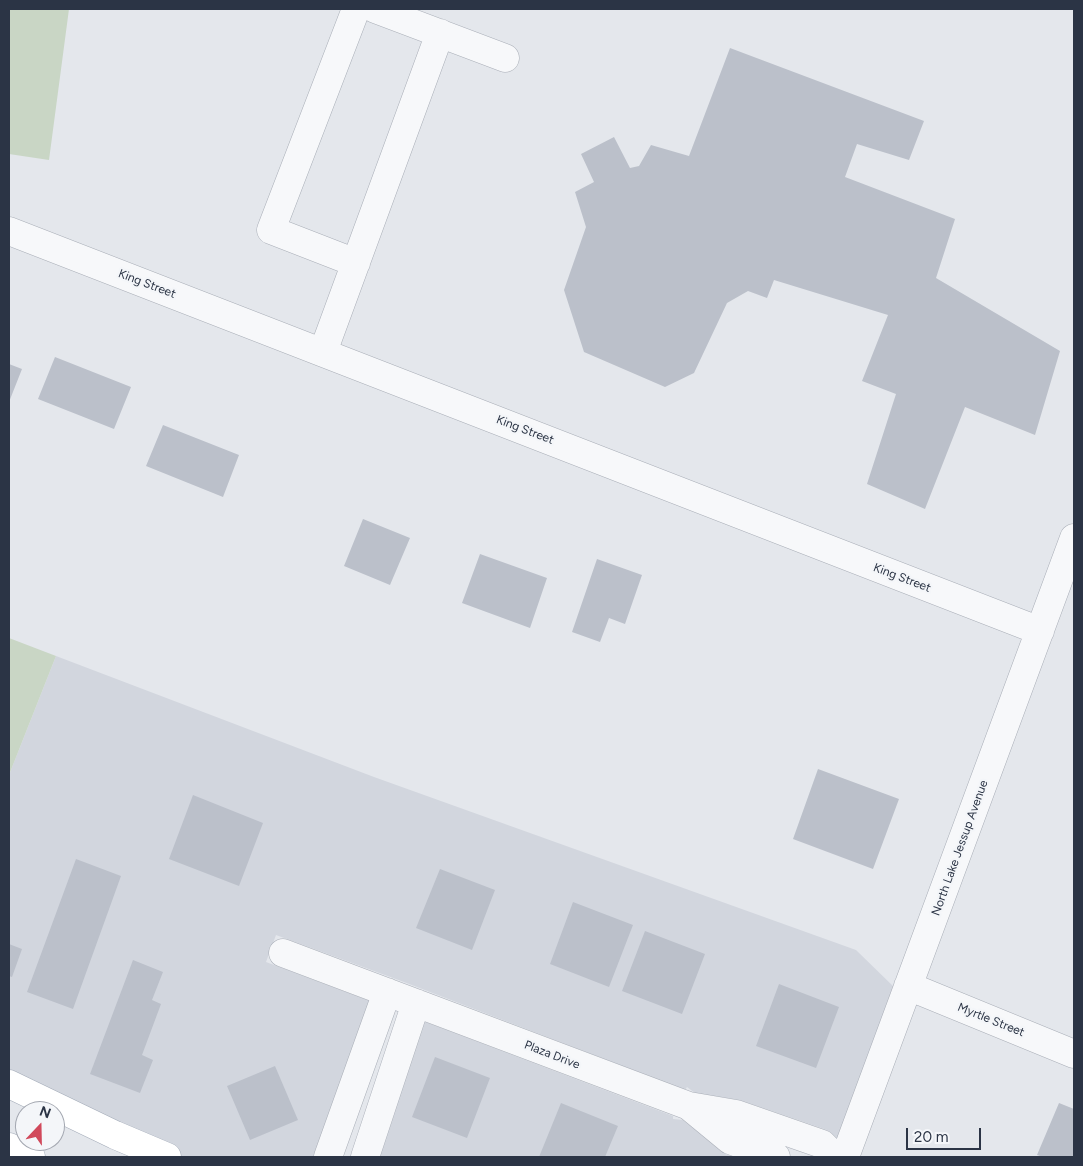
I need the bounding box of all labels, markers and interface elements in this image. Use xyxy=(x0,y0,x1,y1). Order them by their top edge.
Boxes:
street label: King Street xyxy=(116,266,178,302)
street label: King Street xyxy=(494,412,556,448)
street label: King Street xyxy=(871,560,933,596)
street label: North Lake Jessup Avenue xyxy=(929,778,991,918)
street label: Myrtle Street xyxy=(955,1000,1027,1040)
street label: Plaza Drive xyxy=(522,1038,582,1072)
north arrow xyxy=(15,1101,65,1151)
text: N xyxy=(37,1103,53,1122)
scale bar xyxy=(908,1118,983,1150)
text: 20 m xyxy=(914,1128,948,1146)

